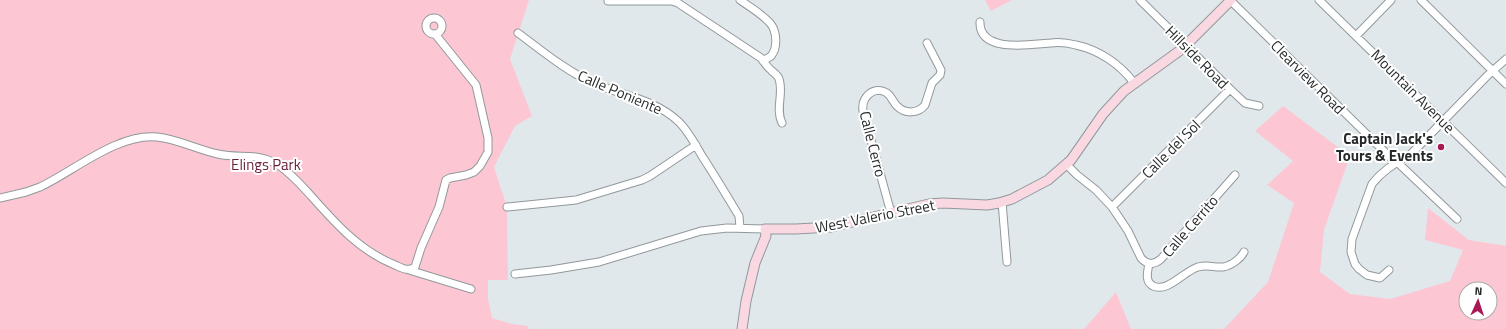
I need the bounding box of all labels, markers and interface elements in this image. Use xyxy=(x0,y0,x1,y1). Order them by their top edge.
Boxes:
street label: Hillside Road xyxy=(1160,20,1234,94)
street label: Clearview Road xyxy=(1266,35,1350,119)
street label: Mountain Avenue xyxy=(1366,44,1460,138)
street label: Calle Poniente xyxy=(574,64,666,120)
street label: Calle Cerro xyxy=(854,109,892,179)
street label: Calle del Sol xyxy=(1136,114,1206,184)
place label: Captain Jack's Tours & Events xyxy=(1336,127,1433,167)
marker: Captain Jack's Tours & Events xyxy=(1436,142,1446,152)
park label: Elings Park xyxy=(231,153,301,176)
street label: Calle Cerrito xyxy=(1156,190,1224,262)
street label: West Valerio Street xyxy=(813,193,937,239)
north arrow xyxy=(1458,281,1498,321)
text: N xyxy=(1474,283,1483,299)

